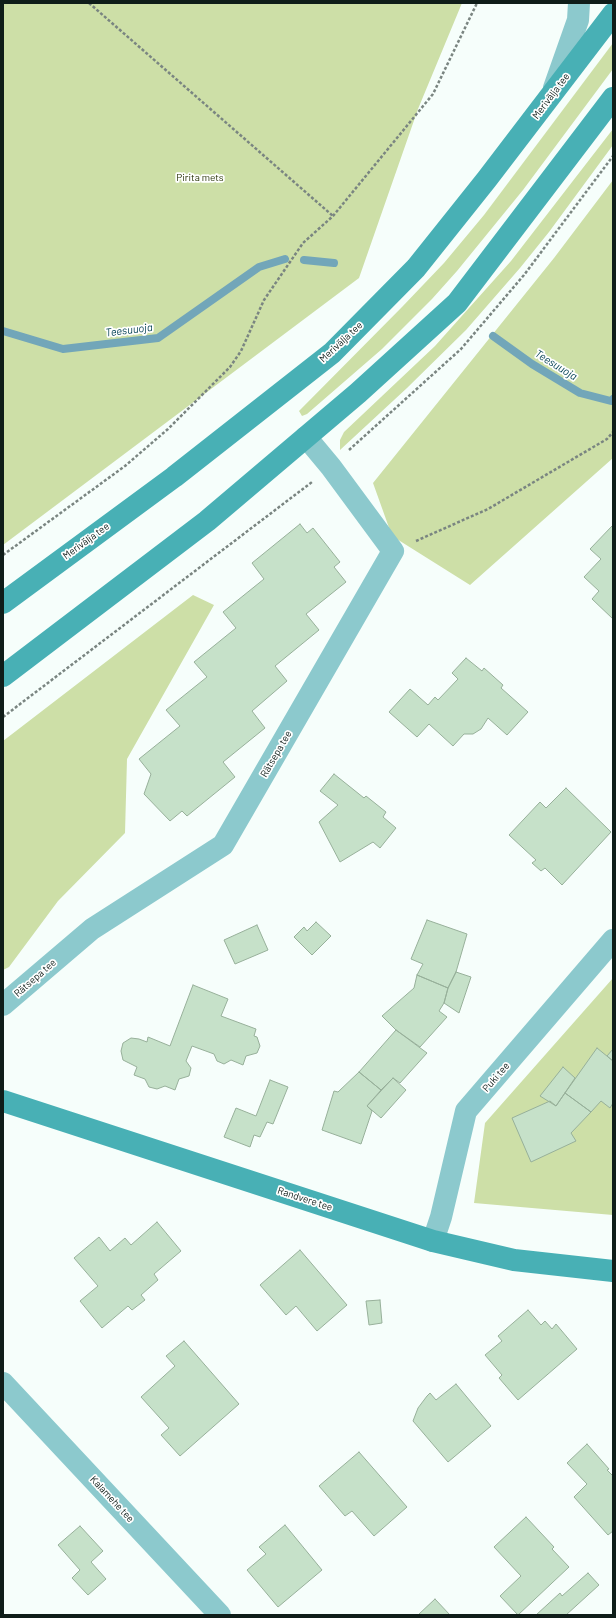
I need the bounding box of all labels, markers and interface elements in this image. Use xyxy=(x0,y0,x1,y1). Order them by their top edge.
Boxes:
street label: Merivälja tee xyxy=(530,71,572,121)
park label: Pirita mets xyxy=(176,172,224,184)
street label: Merivälja tee xyxy=(317,319,365,365)
water label: Teesuuoja xyxy=(105,321,153,339)
water label: Teesuuoja xyxy=(532,347,580,383)
street label: Merivälja tee xyxy=(60,520,112,562)
street label: Rätsepa tee xyxy=(258,729,294,779)
street label: Rätsepa tee xyxy=(12,956,58,1000)
street label: Puki tee xyxy=(480,1060,512,1094)
street label: Randvere tee xyxy=(276,1184,334,1214)
street label: Kalamehe tee xyxy=(88,1473,136,1525)

